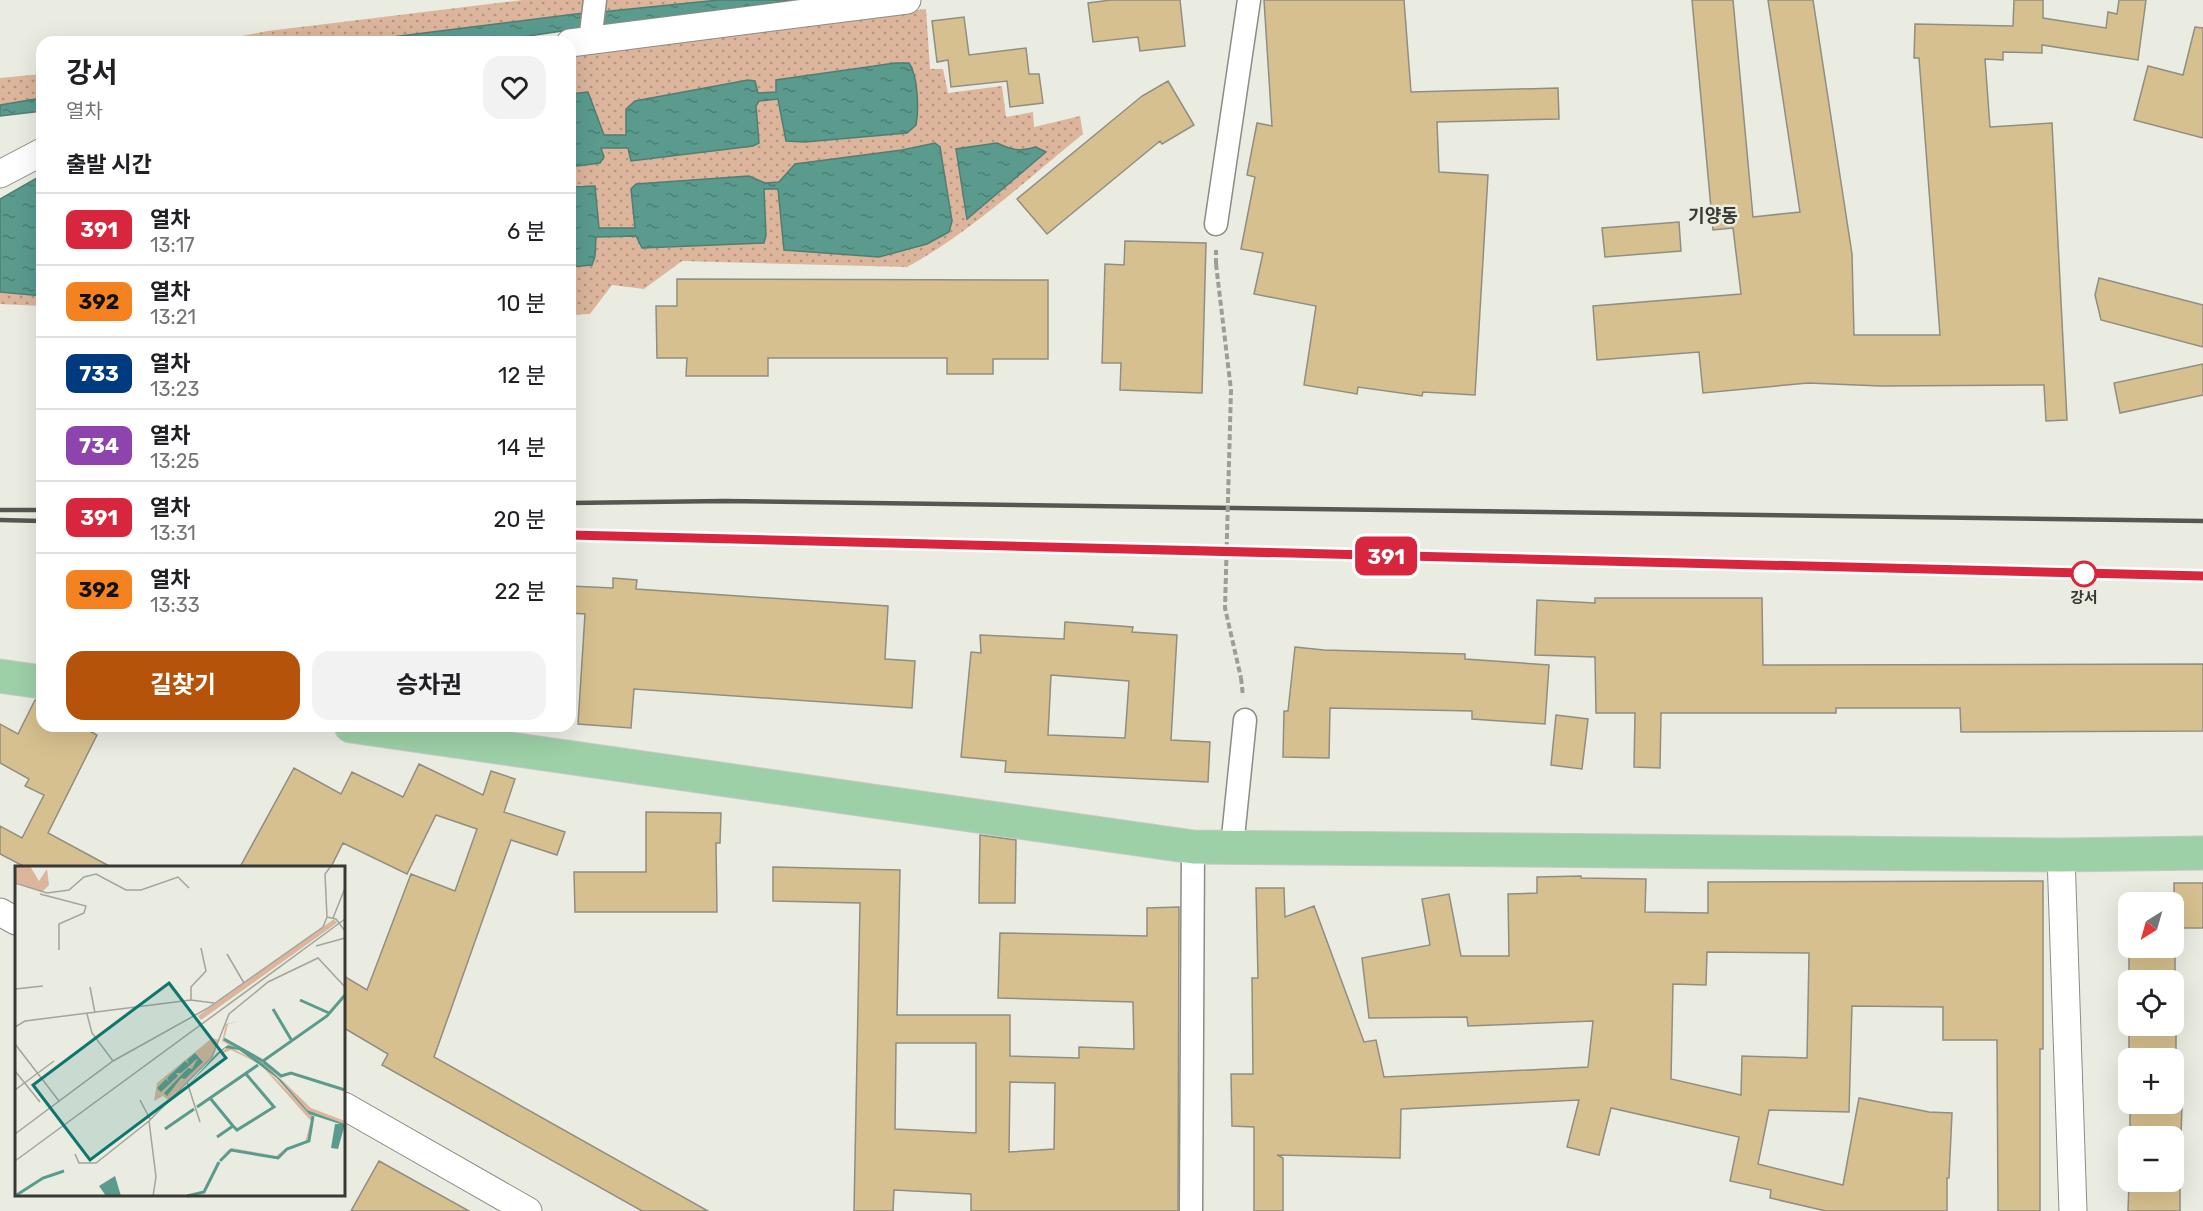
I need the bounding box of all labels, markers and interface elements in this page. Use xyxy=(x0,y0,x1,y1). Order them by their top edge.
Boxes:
text: 강서 xyxy=(66,56,118,89)
button: heart xyxy=(483,56,546,119)
text: 열차 xyxy=(66,99,103,123)
text: 출발 시간 xyxy=(66,151,152,178)
district label: 기양동 xyxy=(1688,205,1738,227)
text: 열차 xyxy=(150,206,190,233)
text: 391 xyxy=(80,217,118,242)
text: 6 분 xyxy=(507,218,546,245)
text: 13:17 xyxy=(150,233,195,257)
text: 열차 xyxy=(150,278,190,305)
text: 392 xyxy=(79,289,119,314)
text: 10 분 xyxy=(497,290,546,317)
text: 13:21 xyxy=(150,305,196,329)
text: 열차 xyxy=(150,350,190,377)
text: 733 xyxy=(79,361,119,386)
text: 12 분 xyxy=(498,362,546,389)
text: 13:23 xyxy=(150,377,199,401)
text: 열차 xyxy=(150,422,190,449)
text: 734 xyxy=(79,433,119,458)
text: 14 분 xyxy=(497,434,546,461)
text: 13:25 xyxy=(150,449,199,473)
text: 열차 xyxy=(150,494,190,521)
text: 391 xyxy=(80,505,118,530)
text: 20 분 xyxy=(493,506,546,533)
text: 13:31 xyxy=(150,521,196,545)
line badge: 391 xyxy=(1352,536,1420,576)
text: 391 xyxy=(1367,544,1405,569)
marker: 강서 xyxy=(2071,561,2097,587)
text: 열차 xyxy=(150,566,190,593)
text: 392 xyxy=(79,577,119,602)
text: 22 분 xyxy=(495,578,546,605)
place label: 강서 xyxy=(2070,589,2098,607)
text: 13:33 xyxy=(150,593,200,617)
button: 길찾기 xyxy=(66,651,300,720)
button: 승차권 xyxy=(312,651,546,720)
inset map xyxy=(15,866,345,1196)
north arrow xyxy=(2118,892,2184,958)
map controls xyxy=(2118,892,2184,1192)
button: locate xyxy=(2118,970,2184,1036)
button: + xyxy=(2118,1048,2184,1114)
button: − xyxy=(2118,1126,2184,1192)

